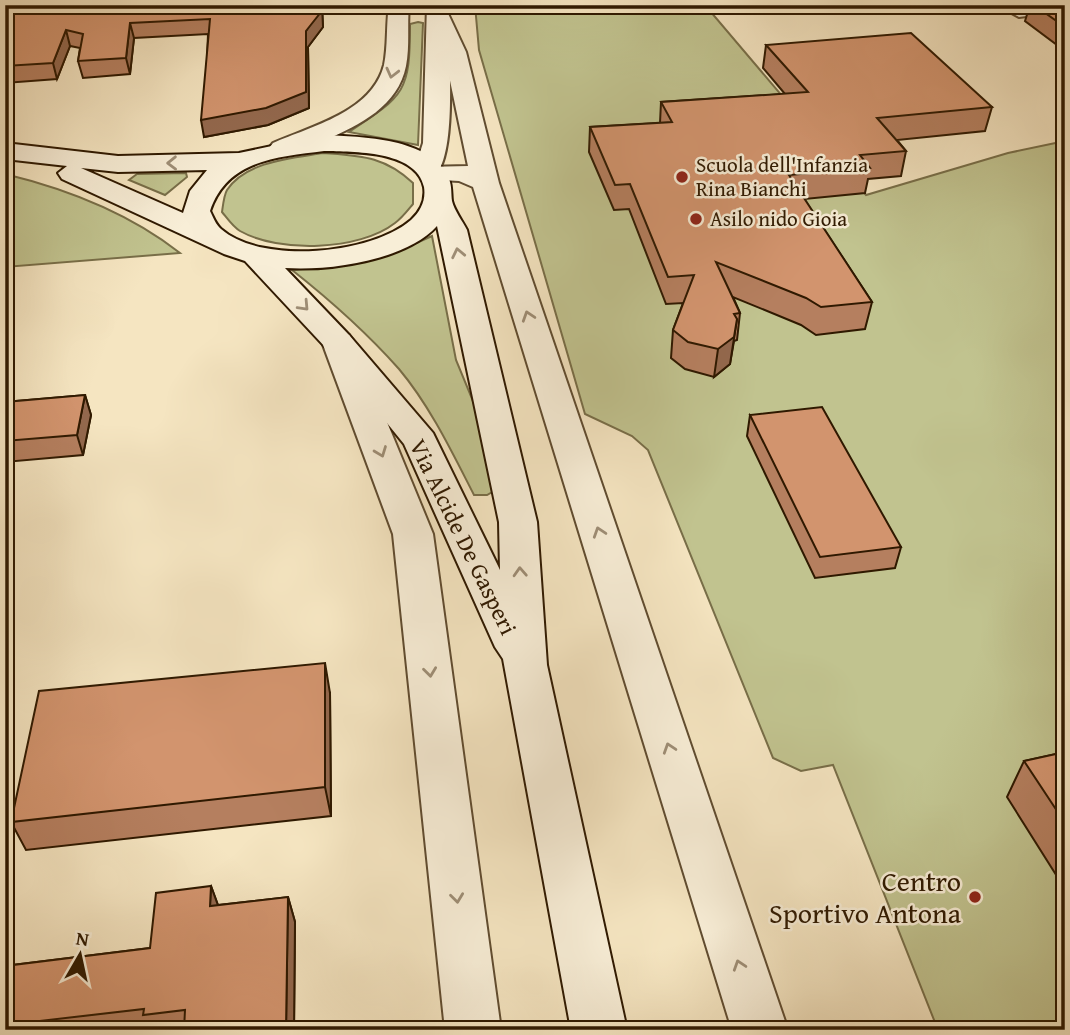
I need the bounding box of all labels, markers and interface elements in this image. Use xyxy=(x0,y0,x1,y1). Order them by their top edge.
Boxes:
one-way arrow xyxy=(386,67,400,79)
place label: Scuola dell'Infanzia Rina Bianchi xyxy=(696,149,868,204)
one-way arrow xyxy=(167,155,178,170)
marker: Scuola dell'Infanzia Rina Bianchi xyxy=(674,169,690,185)
place label: Asilo nido Gioia xyxy=(710,203,847,234)
marker: Asilo nido Gioia xyxy=(688,211,704,227)
one-way arrow xyxy=(452,247,467,259)
one-way arrow xyxy=(295,297,308,310)
one-way arrow xyxy=(522,310,536,322)
street label: Via Alcide De Gasperi xyxy=(401,433,526,641)
one-way arrow xyxy=(372,445,386,457)
one-way arrow xyxy=(593,526,607,539)
one-way arrow xyxy=(513,566,528,577)
one-way arrow xyxy=(422,666,437,678)
one-way arrow xyxy=(663,743,677,755)
place label: Centro Sportivo Antona xyxy=(769,860,962,933)
marker: Centro Sportivo Antona xyxy=(967,889,983,905)
one-way arrow xyxy=(450,892,465,904)
north arrow xyxy=(46,920,116,990)
text: N xyxy=(74,923,91,953)
one-way arrow xyxy=(733,959,748,971)

